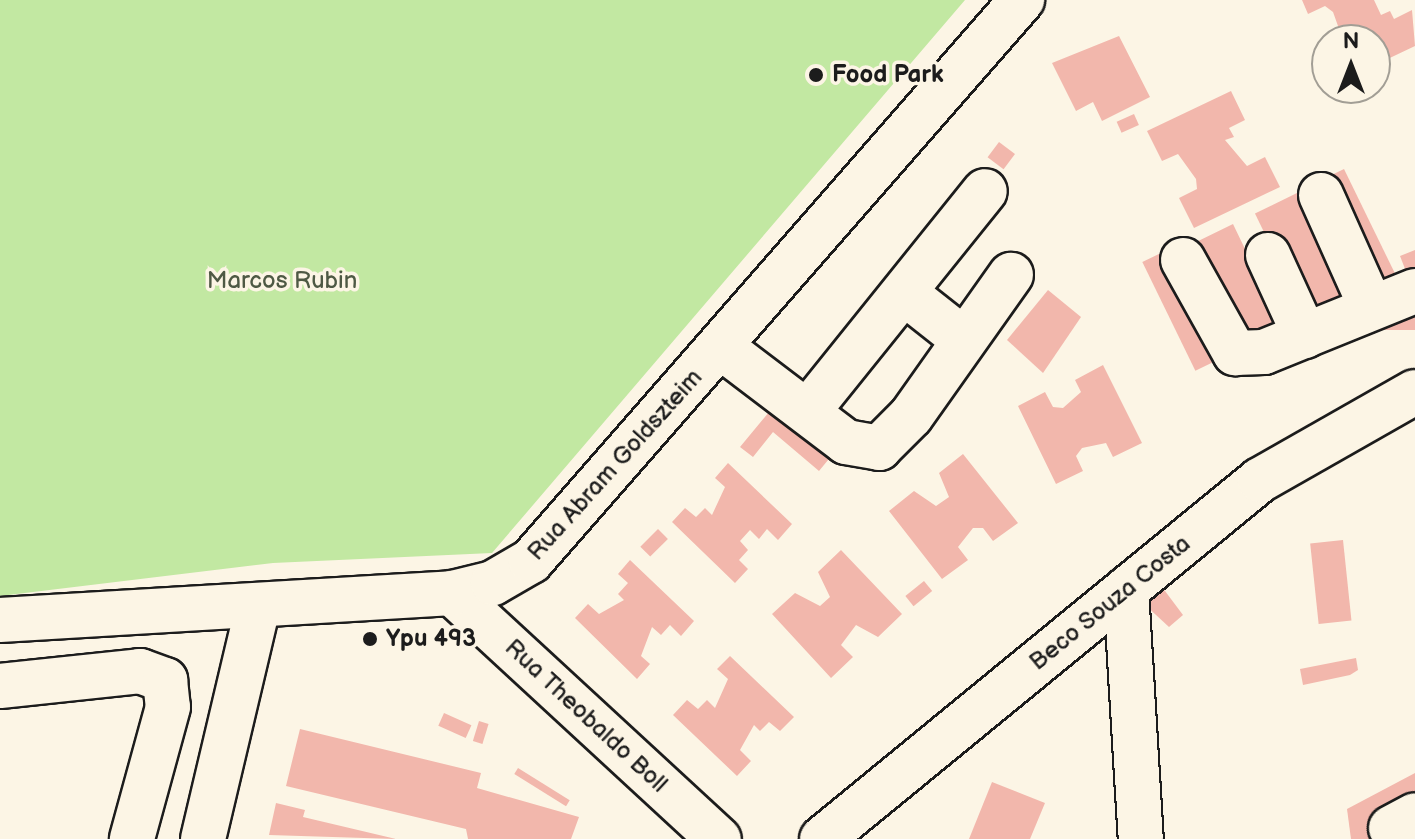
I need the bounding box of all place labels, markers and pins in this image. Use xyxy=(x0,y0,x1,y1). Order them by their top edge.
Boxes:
place label: Food Park xyxy=(832,61,944,89)
marker: Food Park xyxy=(807,66,825,84)
place label: Ypu 493 xyxy=(386,625,476,653)
marker: Ypu 493 xyxy=(361,630,379,648)

